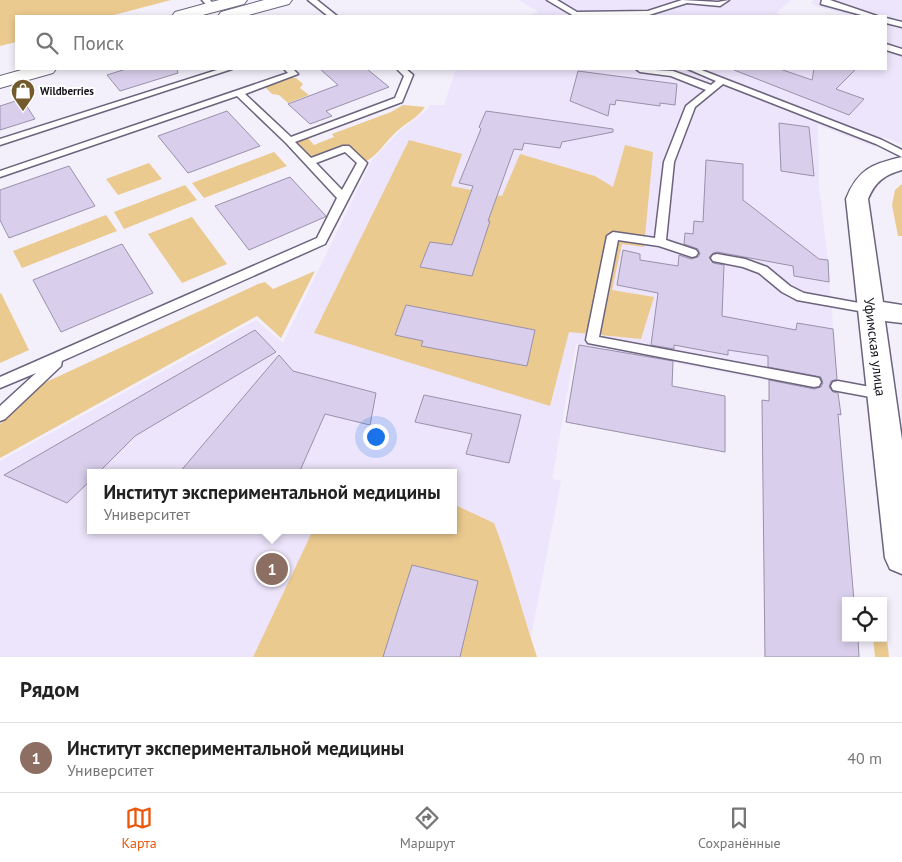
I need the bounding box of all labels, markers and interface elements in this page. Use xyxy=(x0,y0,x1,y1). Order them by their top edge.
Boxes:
search box xyxy=(15,15,887,70)
icon: search xyxy=(33,29,61,57)
text: Поиск xyxy=(73,31,124,55)
shop icon: Wildberries xyxy=(10,78,36,112)
place label: Wildberries xyxy=(40,84,94,98)
street label: Уфимская улица xyxy=(860,297,890,397)
your location xyxy=(363,424,389,450)
popup xyxy=(87,469,457,534)
text: Институт экспериментальной медицины xyxy=(103,480,441,504)
text: Университет xyxy=(103,504,190,524)
pin: 1 xyxy=(256,550,288,588)
map controls xyxy=(842,597,887,642)
button: locate xyxy=(842,597,887,642)
text: Рядом xyxy=(20,676,79,703)
text: Институт экспериментальной медицины xyxy=(67,736,404,760)
text: 1 xyxy=(31,748,41,768)
text: 40 m xyxy=(847,748,882,768)
text: Университет xyxy=(67,760,154,780)
tab: Карта xyxy=(121,804,157,852)
tab: Маршрут xyxy=(400,804,455,852)
tab: Сохранённые xyxy=(698,804,781,852)

